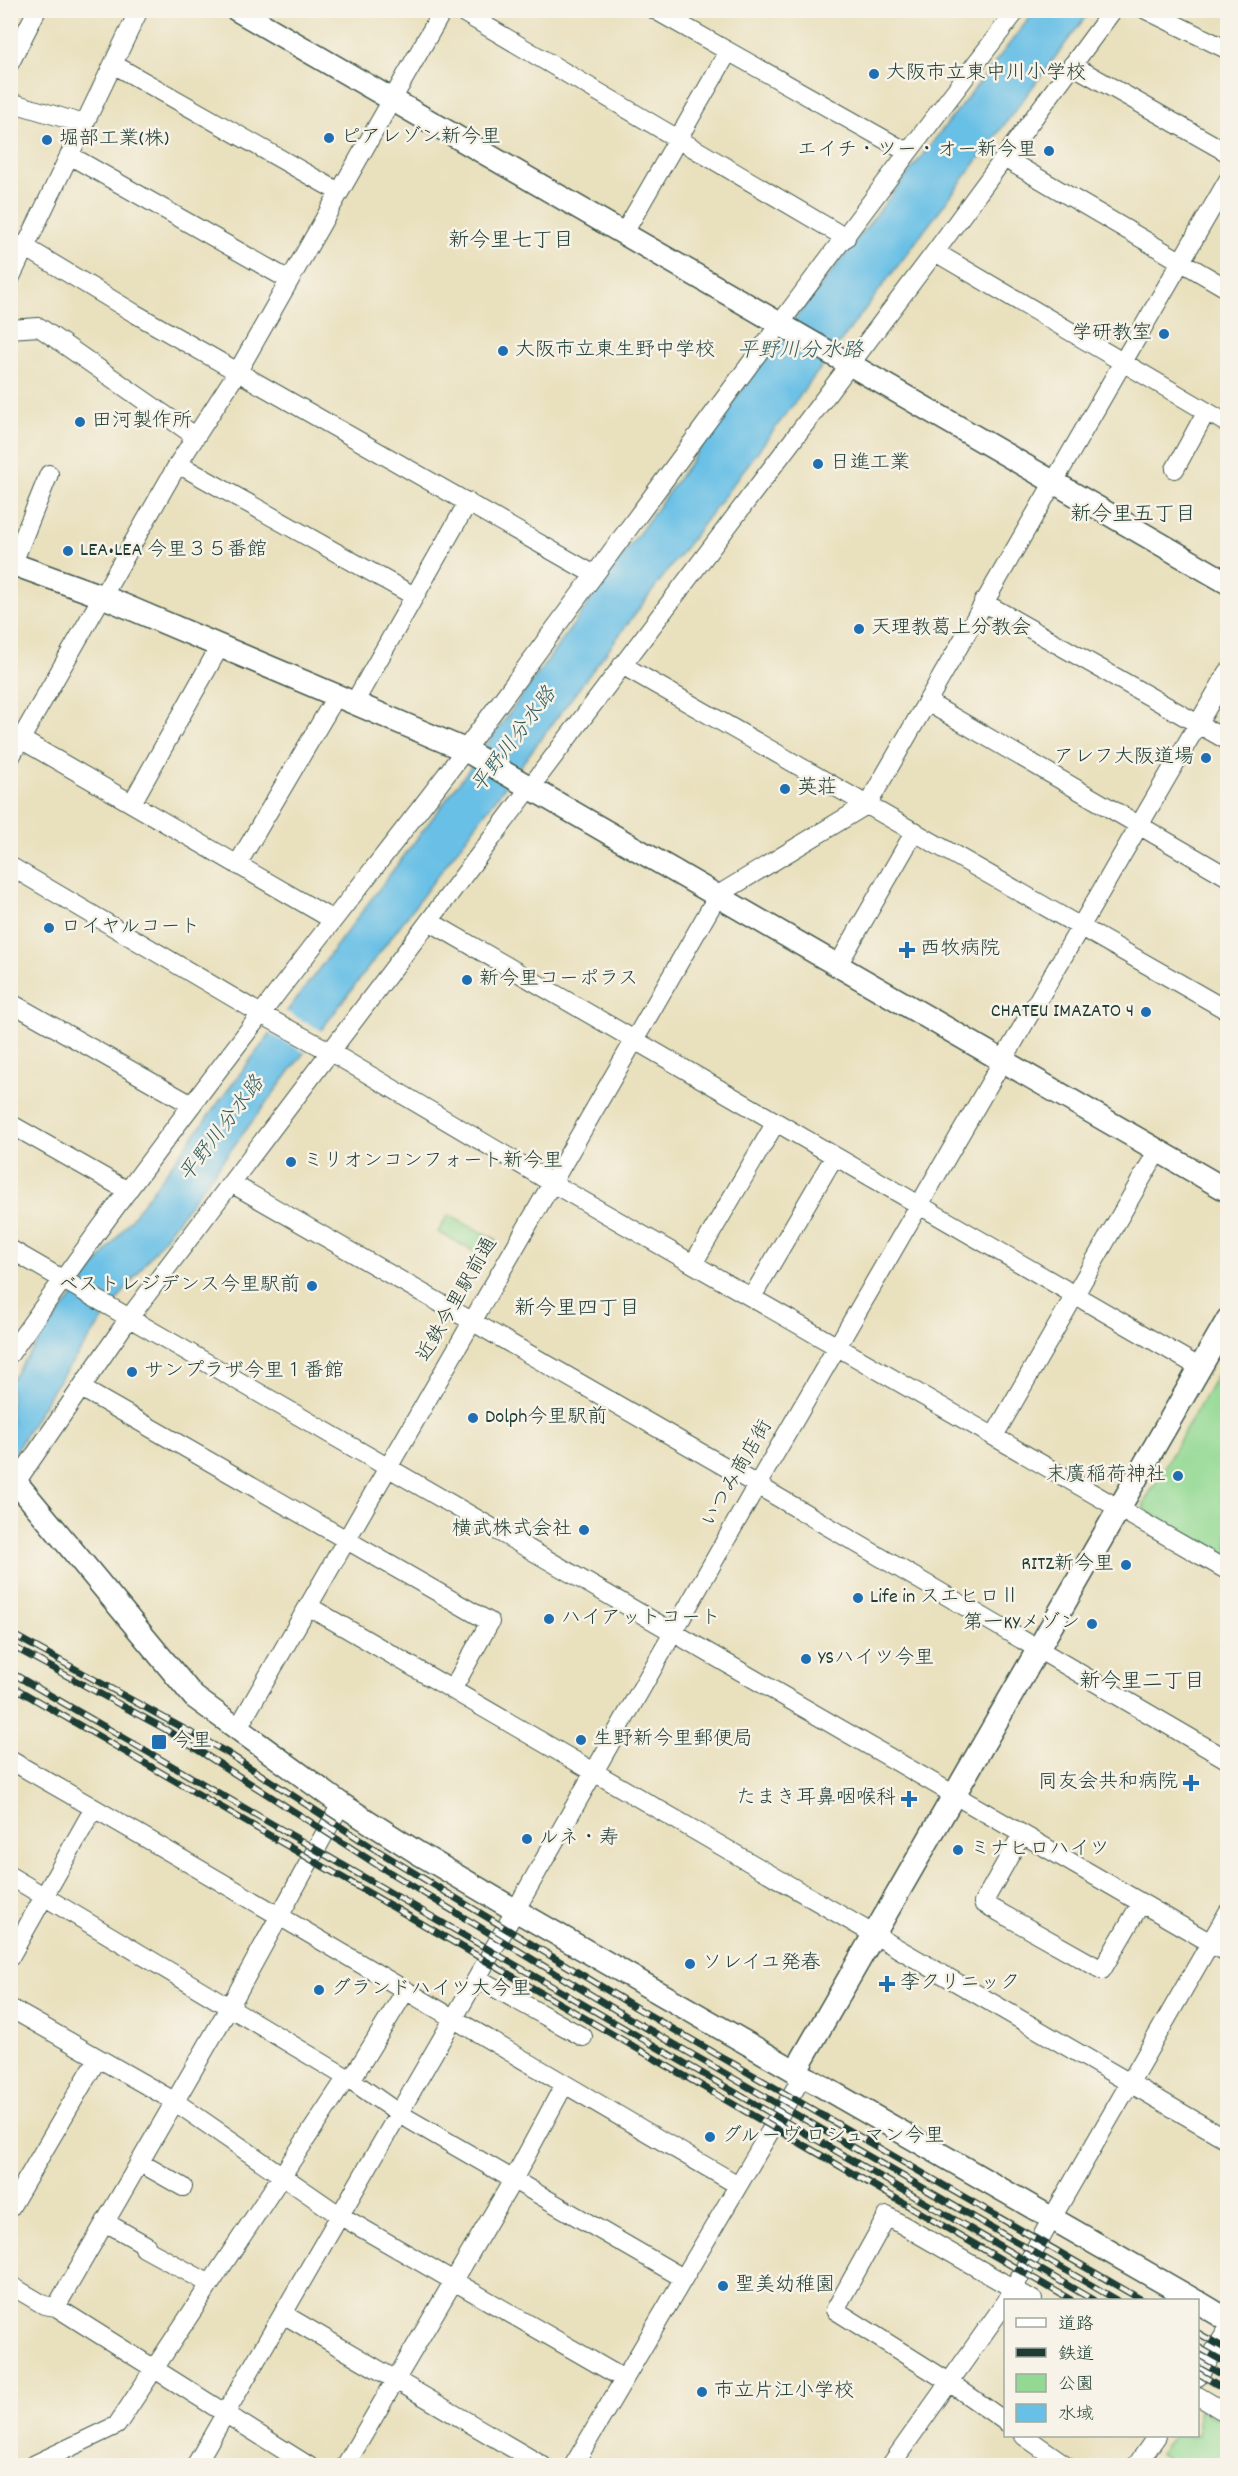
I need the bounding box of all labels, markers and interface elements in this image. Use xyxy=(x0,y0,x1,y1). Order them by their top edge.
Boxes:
place label: 大阪市立東中川小学校 xyxy=(886,60,1086,88)
marker: 大阪市立東中川小学校 xyxy=(867,67,881,81)
place label: ピアレゾン新今里 xyxy=(341,124,501,152)
place label: 堀部工業(株) xyxy=(59,126,169,154)
marker: ピアレゾン新今里 xyxy=(322,131,336,145)
marker: 堀部工業(株) xyxy=(40,133,54,147)
place label: エイチ・ツー・オー新今里 xyxy=(797,137,1037,165)
marker: エイチ・ツー・オー新今里 xyxy=(1042,144,1056,158)
district label: 新今里七丁目 xyxy=(448,227,574,257)
place label: 学研教室 xyxy=(1072,320,1152,348)
marker: 学研教室 xyxy=(1157,327,1171,341)
place label: 大阪市立東生野中学校 xyxy=(515,337,715,365)
water label: 平野川分水路 xyxy=(737,337,864,367)
marker: 大阪市立東生野中学校 xyxy=(496,344,510,358)
place label: 田河製作所 xyxy=(92,408,192,436)
marker: 田河製作所 xyxy=(73,415,87,429)
place label: 日進工業 xyxy=(830,450,910,478)
marker: 日進工業 xyxy=(811,457,825,471)
district label: 新今里五丁目 xyxy=(1070,501,1196,531)
place label: LEA•LEA 今里３５番館 xyxy=(80,537,267,565)
marker: LEA•LEA 今里３５番館 xyxy=(61,544,75,558)
place label: 天理教葛上分教会 xyxy=(871,615,1031,643)
marker: 天理教葛上分教会 xyxy=(852,622,866,636)
water label: 平野川分水路 xyxy=(465,681,565,800)
place label: アレフ大阪道場 xyxy=(1054,744,1194,772)
marker: アレフ大阪道場 xyxy=(1199,751,1213,765)
place label: 英荘 xyxy=(797,775,837,803)
marker: 英荘 xyxy=(778,782,792,796)
place label: ロイヤルコート xyxy=(61,914,201,942)
marker: ロイヤルコート xyxy=(42,921,56,935)
place label: 西牧病院 xyxy=(920,936,1000,964)
marker: 西牧病院 xyxy=(898,941,916,959)
place label: 新今里コーポラス xyxy=(479,966,638,994)
marker: 新今里コーポラス xyxy=(460,973,474,987)
place label: CHATEU IMAZATO 4 xyxy=(991,998,1134,1026)
marker: CHATEU IMAZATO 4 xyxy=(1139,1005,1153,1019)
water label: 平野川分水路 xyxy=(173,1070,273,1189)
place label: ミリオンコンフォート新今里 xyxy=(303,1148,563,1176)
marker: ミリオンコンフォート新今里 xyxy=(284,1155,298,1169)
street label: 近鉄今里駅前通 xyxy=(411,1232,505,1368)
place label: ベストレジデンス今里駅前 xyxy=(58,1272,300,1300)
marker: ベストレジデンス今里駅前 xyxy=(305,1279,319,1293)
district label: 新今里四丁目 xyxy=(514,1295,640,1325)
place label: サンプラザ今里１番館 xyxy=(144,1358,344,1386)
marker: サンプラザ今里１番館 xyxy=(125,1365,139,1379)
place label: Dolph今里駅前 xyxy=(485,1404,607,1432)
marker: Dolph今里駅前 xyxy=(466,1411,480,1425)
street label: いつみ商店街 xyxy=(696,1415,780,1533)
place label: 末廣稲荷神社 xyxy=(1046,1462,1166,1490)
marker: 末廣稲荷神社 xyxy=(1171,1469,1185,1483)
place label: 横武株式会社 xyxy=(452,1516,572,1544)
marker: 横武株式会社 xyxy=(577,1523,591,1537)
place label: RITZ新今里 xyxy=(1021,1551,1114,1579)
marker: RITZ新今里 xyxy=(1119,1558,1133,1572)
place label: Life in スエヒロⅡ xyxy=(870,1584,1020,1612)
marker: Life in スエヒロⅡ xyxy=(851,1591,865,1605)
place label: ハイアットコート xyxy=(561,1605,721,1633)
place label: 第一KYメゾン xyxy=(963,1610,1080,1638)
marker: ハイアットコート xyxy=(542,1612,556,1626)
marker: 第一KYメゾン xyxy=(1085,1617,1099,1631)
place label: YSハイツ今里 xyxy=(818,1645,934,1673)
marker: YSハイツ今里 xyxy=(799,1652,813,1666)
district label: 新今里二丁目 xyxy=(1079,1668,1205,1698)
place label: 生野新今里郵便局 xyxy=(593,1726,753,1754)
place label: 今里 xyxy=(172,1728,212,1756)
marker: 今里 xyxy=(150,1733,168,1751)
marker: 生野新今里郵便局 xyxy=(574,1733,588,1747)
place label: 同友会共和病院 xyxy=(1038,1769,1178,1797)
marker: 同友会共和病院 xyxy=(1182,1774,1200,1792)
place label: たまき耳鼻咽喉科 xyxy=(736,1785,896,1813)
marker: たまき耳鼻咽喉科 xyxy=(900,1790,918,1808)
place label: ルネ・寿 xyxy=(539,1825,619,1853)
marker: ルネ・寿 xyxy=(520,1832,534,1846)
place label: ミナヒロハイツ xyxy=(970,1836,1110,1864)
marker: ミナヒロハイツ xyxy=(951,1843,965,1857)
place label: ソレイユ発春 xyxy=(702,1950,820,1978)
marker: ソレイユ発春 xyxy=(683,1957,697,1971)
place label: 李クリニック xyxy=(900,1970,1020,1998)
marker: 李クリニック xyxy=(878,1975,896,1993)
place label: グランドハイツ大今里 xyxy=(331,1976,531,2004)
marker: グランドハイツ大今里 xyxy=(312,1983,326,1997)
place label: グルーヴ ロシュマン今里 xyxy=(722,2123,945,2151)
marker: グルーヴ ロシュマン今里 xyxy=(703,2130,717,2144)
place label: 聖美幼稚園 xyxy=(735,2272,835,2300)
marker: 聖美幼稚園 xyxy=(716,2279,730,2293)
legend xyxy=(1004,2299,1199,2437)
text: 道路 xyxy=(1058,2313,1094,2338)
text: 鉄道 xyxy=(1058,2343,1094,2368)
text: 公園 xyxy=(1058,2373,1094,2398)
place label: 市立片江小学校 xyxy=(714,2378,854,2406)
marker: 市立片江小学校 xyxy=(695,2385,709,2399)
text: 水域 xyxy=(1058,2403,1094,2428)

